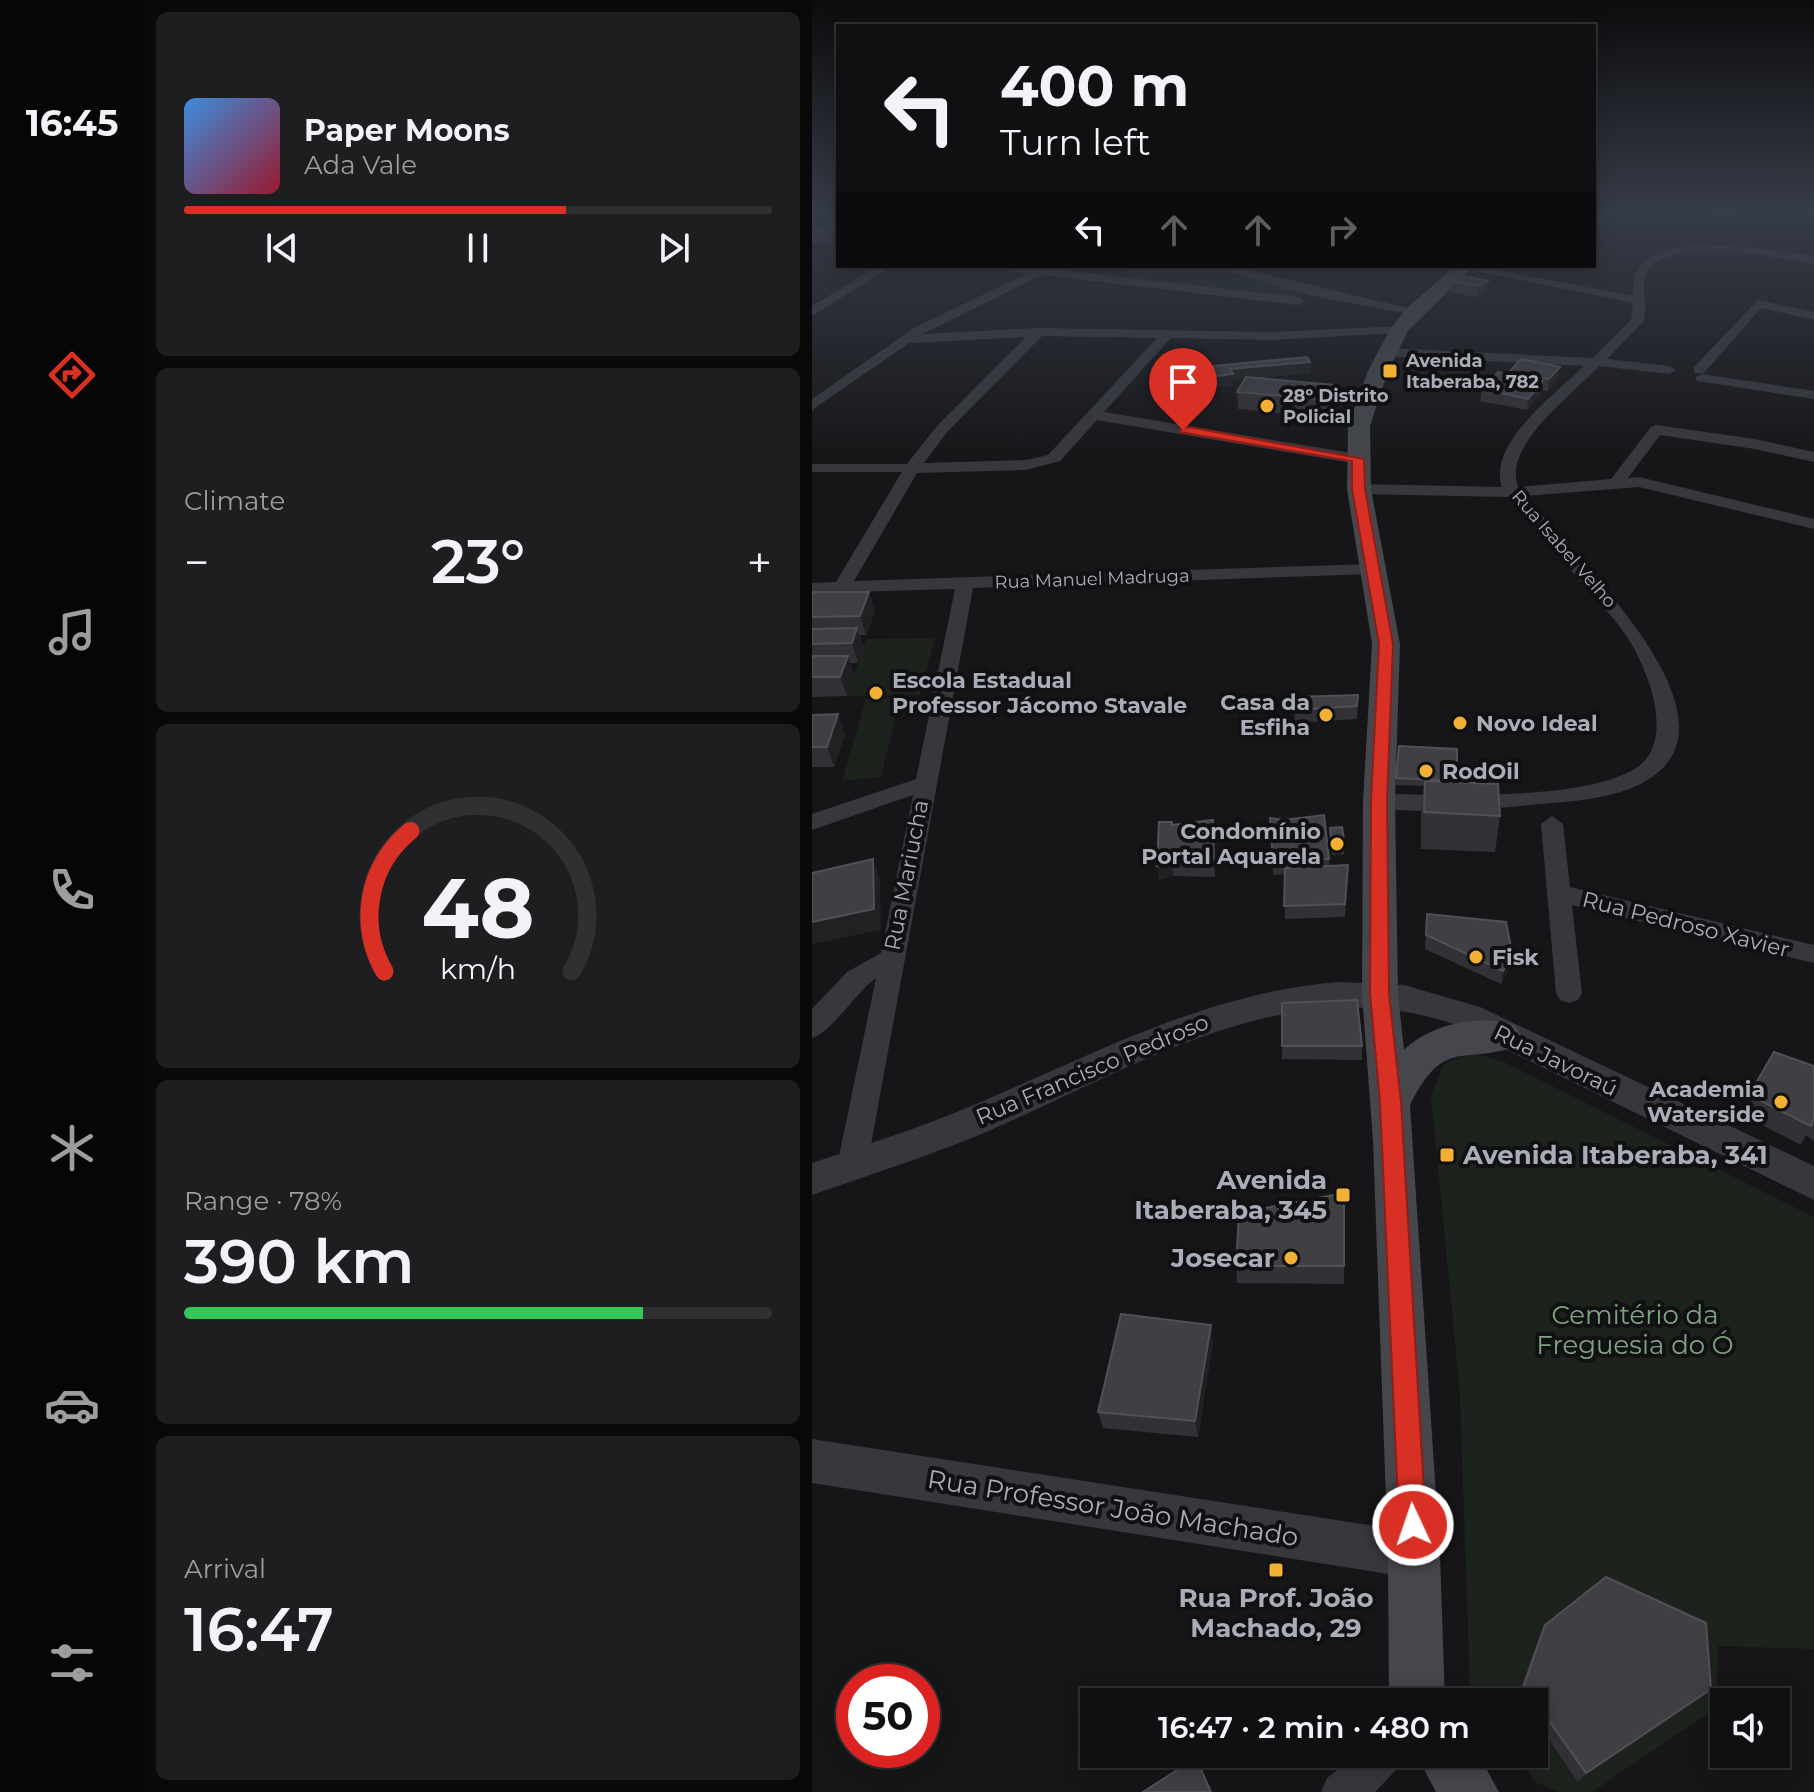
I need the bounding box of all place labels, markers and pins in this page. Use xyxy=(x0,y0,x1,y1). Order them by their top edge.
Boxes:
pin xyxy=(1149,348,1217,430)
place label: Avenida Itaberaba, 782 xyxy=(1405,350,1539,393)
marker: Avenida Itaberaba, 782 xyxy=(1381,362,1399,380)
place label: 28º Distrito Policial xyxy=(1283,385,1389,428)
marker: 28º Distrito Policial xyxy=(1258,397,1276,415)
place label: Escola Estadual Professor Jácomo Stavale xyxy=(892,667,1187,719)
marker: Escola Estadual Professor Jácomo Stavale xyxy=(867,684,885,702)
place label: Casa da Esfiha xyxy=(1220,689,1310,741)
marker: Casa da Esfiha xyxy=(1317,706,1335,724)
place label: Novo Ideal xyxy=(1476,710,1598,737)
marker: Novo Ideal xyxy=(1451,714,1469,732)
place label: RodOil xyxy=(1442,758,1520,785)
marker: RodOil xyxy=(1417,762,1435,780)
place label: Condomínio Portal Aquarela xyxy=(1141,818,1321,870)
marker: Condomínio Portal Aquarela xyxy=(1328,835,1346,853)
place label: Fisk xyxy=(1492,944,1539,971)
marker: Fisk xyxy=(1467,948,1485,966)
place label: Academia Waterside xyxy=(1647,1076,1765,1128)
marker: Academia Waterside xyxy=(1772,1093,1790,1111)
place label: Avenida Itaberaba, 341 xyxy=(1462,1139,1768,1171)
marker: Avenida Itaberaba, 341 xyxy=(1438,1146,1456,1164)
place label: Avenida Itaberaba, 345 xyxy=(1134,1164,1327,1226)
marker: Avenida Itaberaba, 345 xyxy=(1334,1186,1352,1204)
place label: Josecar xyxy=(1170,1242,1275,1274)
marker: Josecar xyxy=(1282,1249,1300,1267)
marker: Rua Prof. João Machado, 29 xyxy=(1267,1561,1285,1579)
place label: Rua Prof. João Machado, 29 xyxy=(1178,1582,1374,1644)

